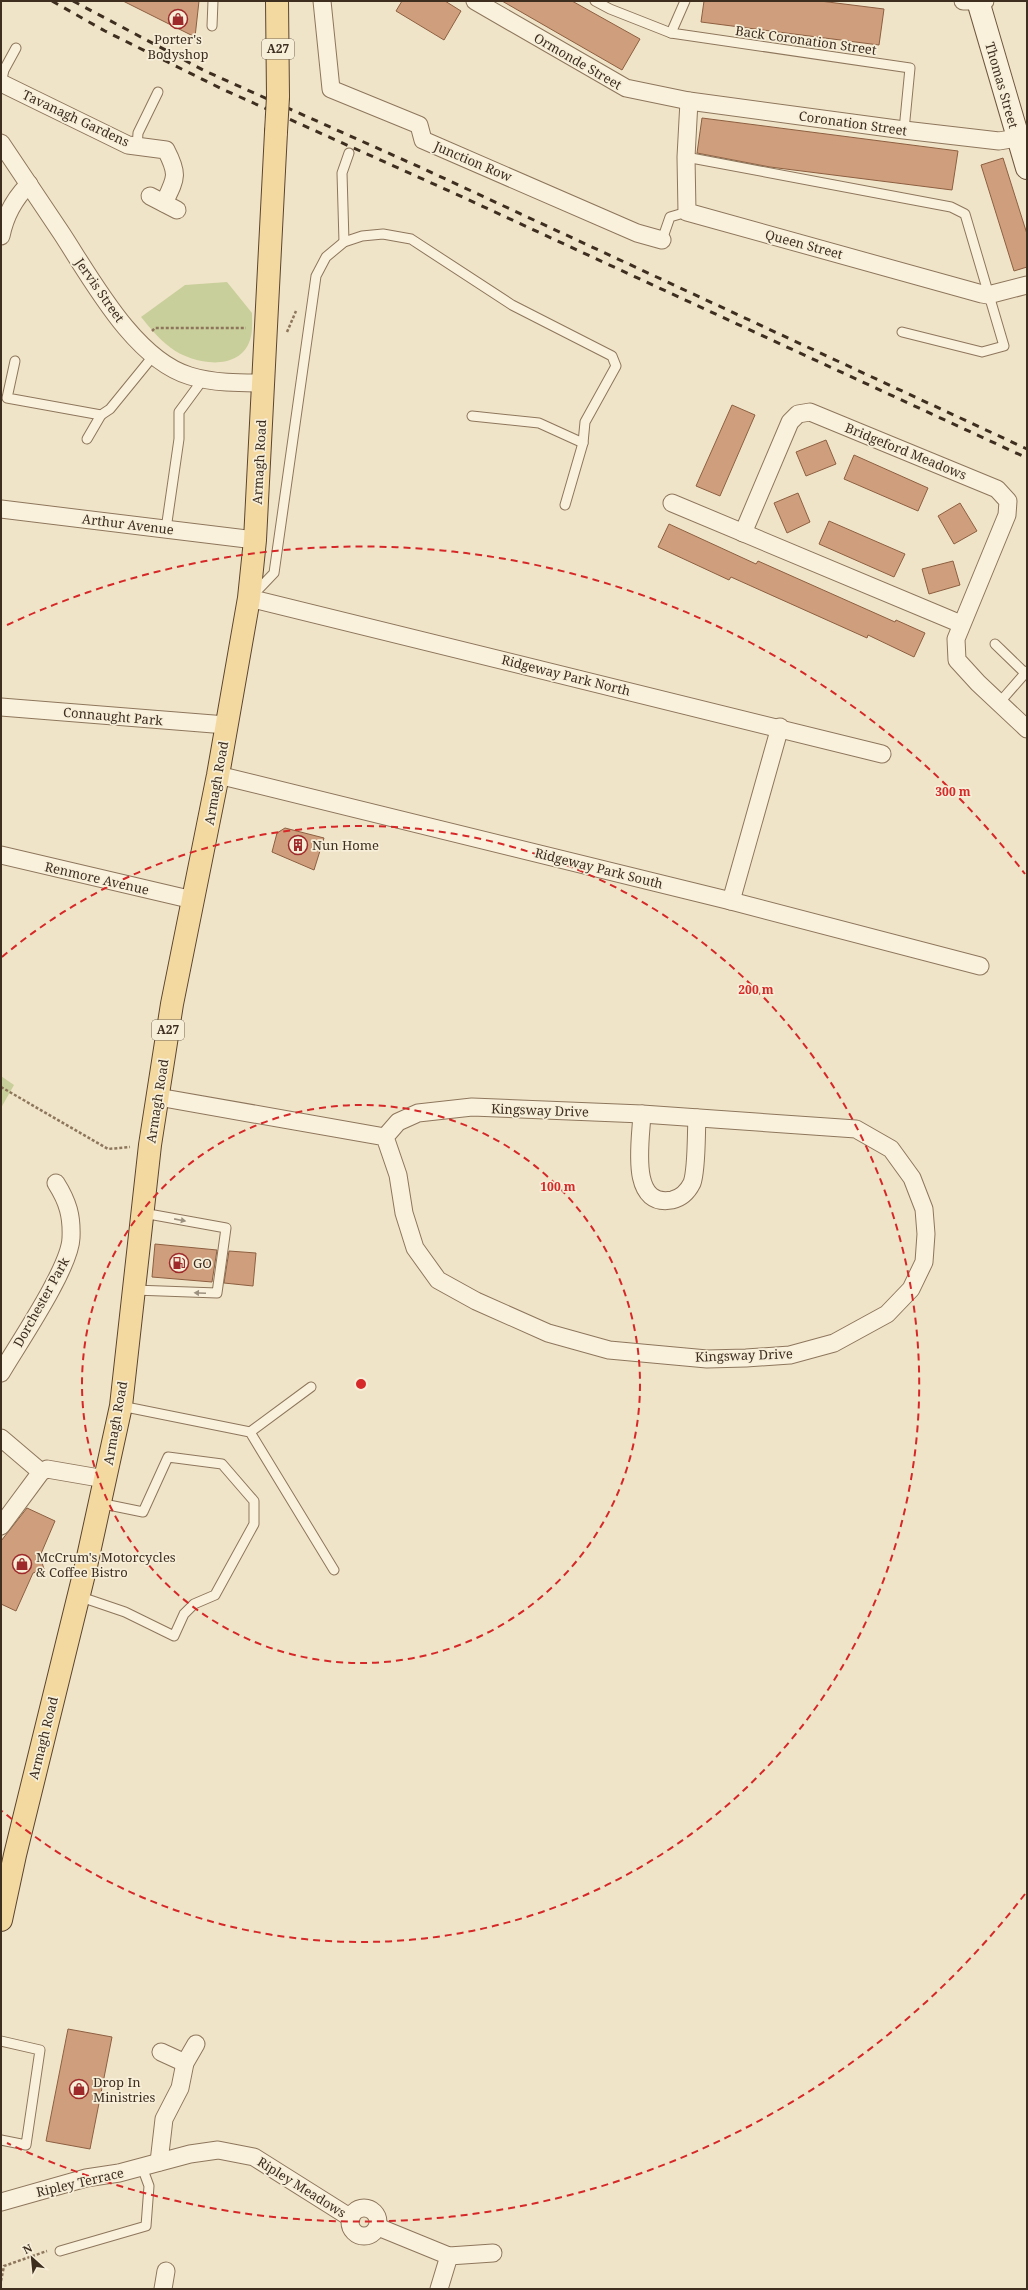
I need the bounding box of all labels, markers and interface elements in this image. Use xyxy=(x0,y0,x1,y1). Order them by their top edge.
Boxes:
shop icon: Porter's Bodyshop xyxy=(167,8,189,30)
street label: Back Coronation Street xyxy=(734,21,878,59)
street label: Ormonde Street xyxy=(531,29,626,94)
place label: Porter's Bodyshop xyxy=(148,30,208,63)
road number: A27 xyxy=(262,39,294,59)
street label: Thomas Street xyxy=(981,40,1023,131)
street label: Tavanagh Gardens xyxy=(20,85,132,151)
street label: Coronation Street xyxy=(798,106,909,140)
street label: Junction Row xyxy=(430,136,515,186)
street label: Queen Street xyxy=(763,225,845,263)
street label: Jervis Street xyxy=(71,253,129,326)
street label: Bridgeford Meadows xyxy=(843,418,970,484)
street label: Armagh Road xyxy=(248,419,270,505)
street label: Arthur Avenue xyxy=(81,509,175,539)
street label: Ridgeway Park North xyxy=(500,650,632,700)
street label: Connaught Park xyxy=(62,703,164,729)
street label: Armagh Road xyxy=(200,740,232,826)
text: 300 m xyxy=(935,783,971,800)
building icon: Nun Home xyxy=(287,834,309,856)
place label: Nun Home xyxy=(312,836,379,854)
street label: Ridgeway Park South xyxy=(533,843,665,893)
street label: Renmore Avenue xyxy=(43,857,151,899)
text: 200 m xyxy=(738,981,774,998)
road number: A27 xyxy=(152,1020,184,1040)
street label: Armagh Road xyxy=(141,1058,173,1144)
street label: Kingsway Drive xyxy=(491,1099,589,1121)
text: 100 m xyxy=(540,1178,576,1195)
one-way arrow xyxy=(174,1217,186,1223)
fuel station icon: GO xyxy=(168,1252,190,1274)
street label: Dorchester Park xyxy=(9,1253,73,1350)
place label: GO xyxy=(193,1254,212,1272)
one-way arrow xyxy=(194,1289,206,1296)
street label: Kingsway Drive xyxy=(695,1344,793,1366)
centre of rings xyxy=(354,1377,368,1391)
street label: Armagh Road xyxy=(99,1380,131,1466)
place label: McCrum's Motorcycles & Coffee Bistro xyxy=(36,1548,176,1581)
shop icon: McCrum's Motorcycles & Coffee Bistro xyxy=(11,1553,33,1575)
street label: Armagh Road xyxy=(24,1695,62,1781)
place label: Drop In Ministries xyxy=(93,2073,156,2106)
shop icon: Drop In Ministries xyxy=(68,2078,90,2100)
street label: Ripley Meadows xyxy=(254,2152,350,2222)
street label: Ripley Terrace xyxy=(34,2163,126,2201)
north arrow xyxy=(12,2238,52,2278)
text: N xyxy=(20,2240,35,2257)

